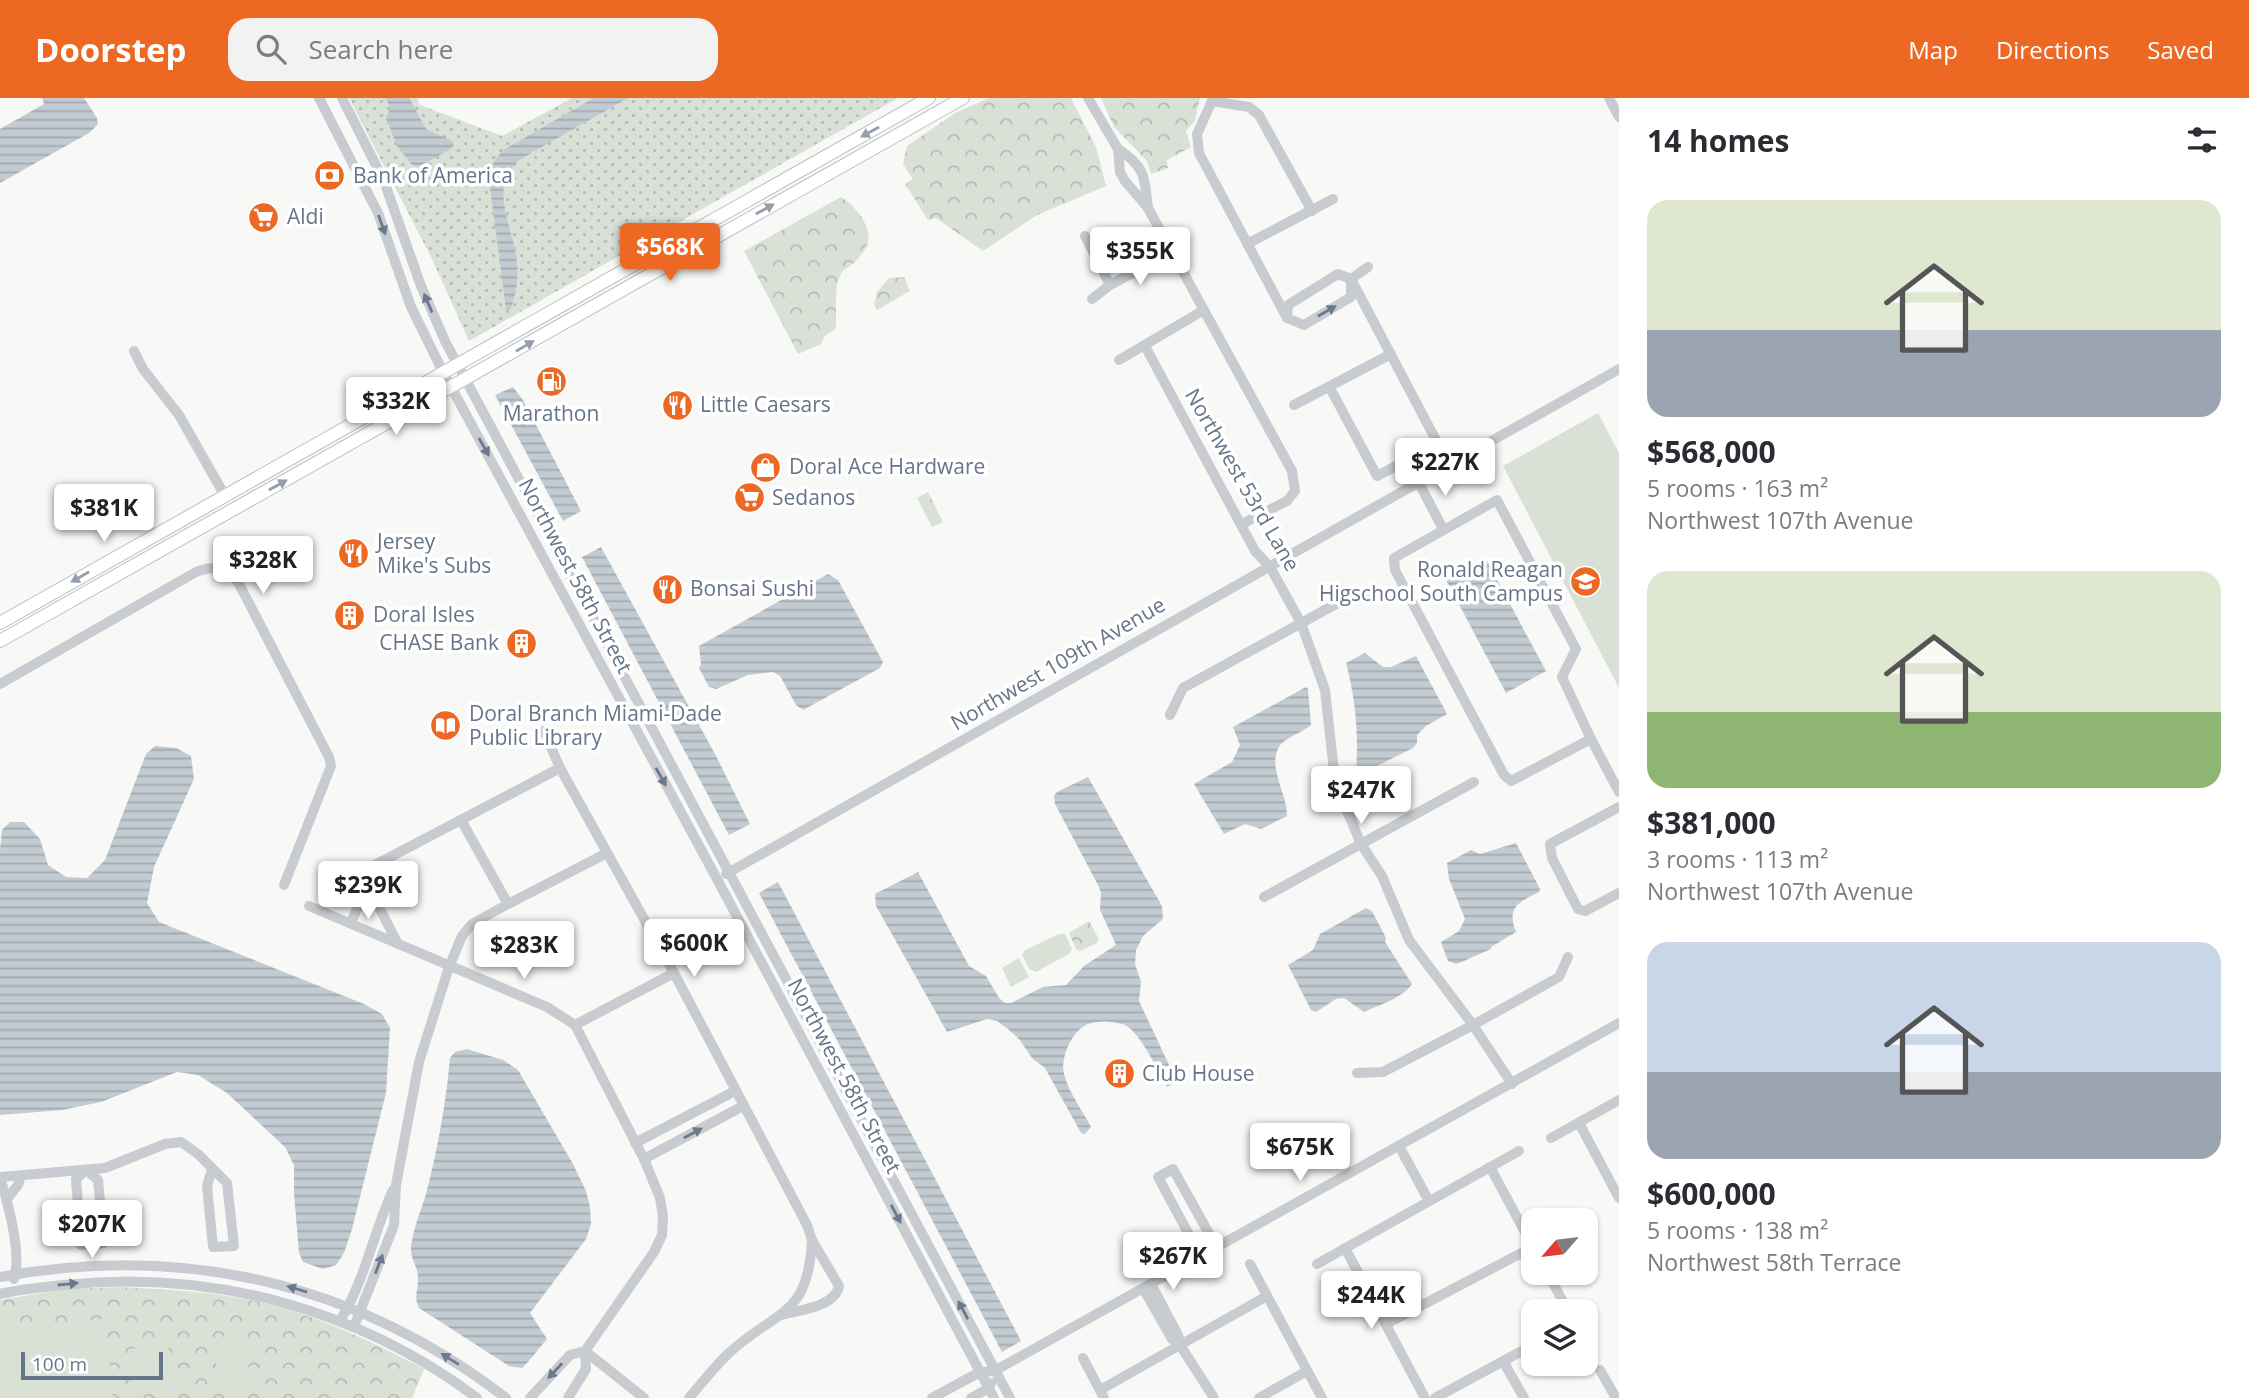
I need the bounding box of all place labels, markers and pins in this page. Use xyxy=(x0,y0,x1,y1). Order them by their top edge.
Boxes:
bank icon: Bank of America xyxy=(313,159,347,193)
place label: Bank of America xyxy=(353,161,513,189)
supermarket icon: Aldi xyxy=(247,200,281,234)
place label: Aldi xyxy=(287,202,324,230)
pin: $568K xyxy=(621,223,719,283)
pin: $355K xyxy=(1091,228,1189,287)
fuel station icon: Marathon xyxy=(534,365,568,399)
pin: $332K xyxy=(347,378,445,437)
restaurant icon: Little Caesars xyxy=(660,388,694,422)
place label: Little Caesars xyxy=(700,390,831,418)
place label: Marathon xyxy=(503,399,599,427)
pin: $227K xyxy=(1396,438,1494,498)
shop icon: Doral Ace Hardware xyxy=(749,450,783,484)
place label: Doral Ace Hardware xyxy=(789,452,985,480)
supermarket icon: Sedanos xyxy=(732,481,766,515)
place label: Sedanos xyxy=(772,483,855,511)
pin: $381K xyxy=(55,484,153,544)
place label: Jersey Mike's Subs xyxy=(375,527,491,579)
pin: $328K xyxy=(214,536,312,596)
restaurant icon: Jersey Mike's Subs xyxy=(337,537,371,571)
place label: Ronald Reagan Higschool South Campus xyxy=(1319,555,1563,607)
school or university icon: Ronald Reagan Higschool South Campus xyxy=(1569,565,1603,599)
restaurant icon: Bonsai Sushi xyxy=(650,572,684,606)
place label: Bonsai Sushi xyxy=(690,574,814,602)
building icon: Doral Isles xyxy=(333,598,367,632)
place label: Doral Isles xyxy=(373,600,475,628)
building icon: CHASE Bank xyxy=(505,626,539,660)
place label: CHASE Bank xyxy=(379,628,499,656)
place label: Doral Branch Miami-Dade Public Library xyxy=(469,699,722,751)
library icon: Doral Branch Miami-Dade Public Library xyxy=(429,709,463,743)
pin: $247K xyxy=(1312,766,1410,826)
pin: $239K xyxy=(319,862,417,921)
pin: $600K xyxy=(645,920,743,979)
pin: $283K xyxy=(475,922,573,981)
building icon: Club House xyxy=(1102,1057,1136,1091)
place label: Club House xyxy=(1142,1059,1255,1087)
pin: $675K xyxy=(1251,1124,1349,1183)
pin: $207K xyxy=(43,1200,141,1260)
pin: $267K xyxy=(1124,1232,1222,1292)
pin: $244K xyxy=(1322,1272,1420,1331)

